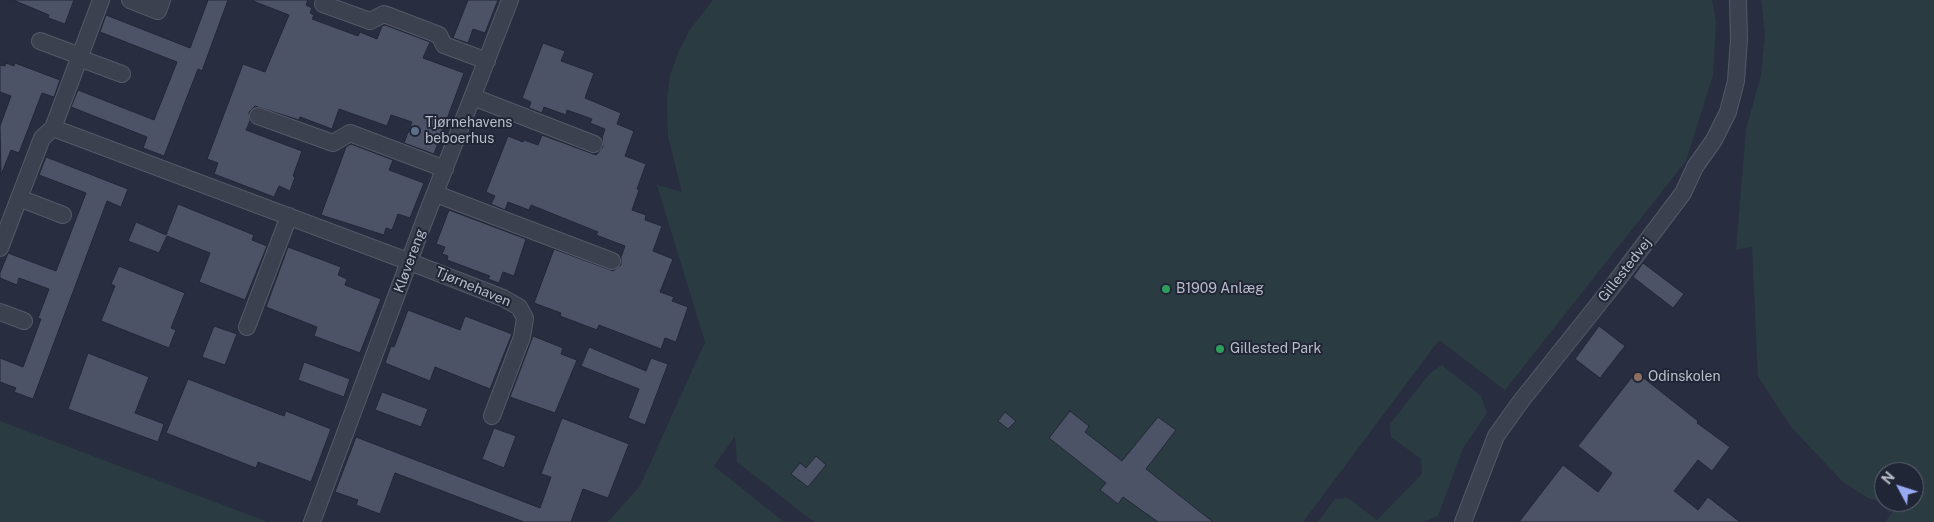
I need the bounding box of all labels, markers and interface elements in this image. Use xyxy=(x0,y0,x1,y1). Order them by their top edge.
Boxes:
place label: Tjørnehavens beboerhus xyxy=(425,115,512,148)
marker: Tjørnehavens beboerhus xyxy=(409,125,421,137)
street label: Kløvereng xyxy=(391,227,429,295)
street label: Gillestedvej xyxy=(1595,235,1655,305)
street label: Tjørnehaven xyxy=(433,264,513,310)
place label: B1909 Anlæg xyxy=(1176,281,1264,297)
marker: B1909 Anlæg xyxy=(1160,283,1172,295)
place label: Gillested Park xyxy=(1230,341,1321,357)
marker: Gillested Park xyxy=(1214,343,1226,355)
place label: Odinskolen xyxy=(1648,369,1721,385)
marker: Odinskolen xyxy=(1632,371,1644,383)
north arrow xyxy=(1874,462,1924,512)
text: N xyxy=(1879,469,1898,487)

